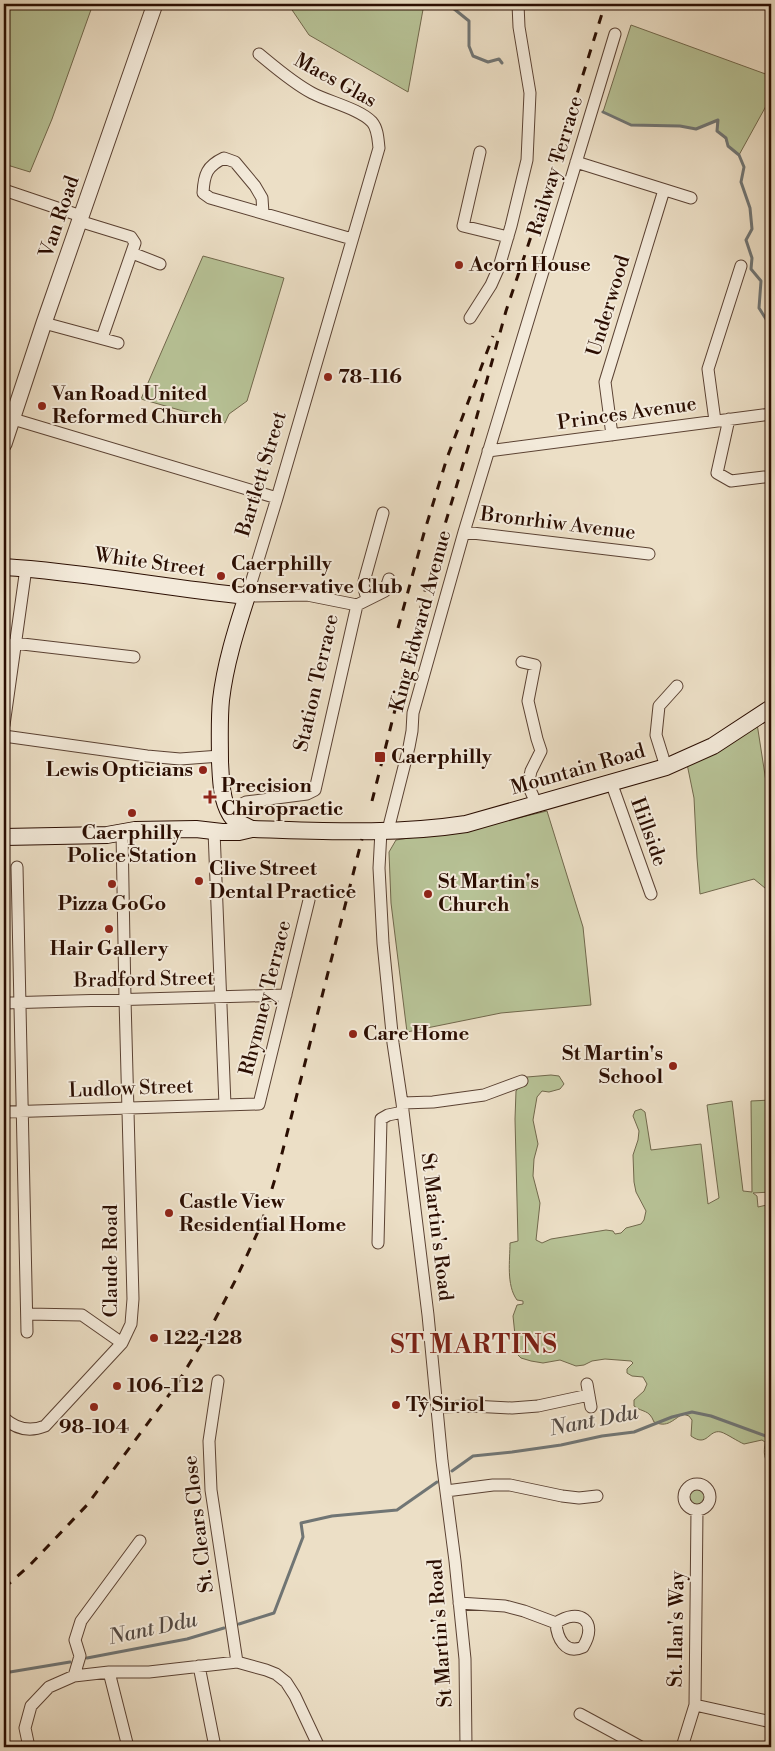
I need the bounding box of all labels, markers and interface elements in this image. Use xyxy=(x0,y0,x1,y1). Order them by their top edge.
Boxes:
street label: Maes Glas xyxy=(289,48,381,114)
street label: Railway Terrace xyxy=(523,93,589,239)
street label: Van Road xyxy=(34,172,86,262)
street label: Underwood xyxy=(582,252,636,360)
place label: Acorn House xyxy=(468,253,591,278)
marker: Acorn House xyxy=(453,259,465,271)
place label: 78-116 xyxy=(338,365,402,390)
marker: 78-116 xyxy=(322,371,334,383)
place label: Van Road United Reformed Church xyxy=(51,382,223,430)
street label: Princes Avenue xyxy=(556,392,698,436)
marker: Van Road United Reformed Church xyxy=(36,400,48,412)
street label: Bartlett Street xyxy=(231,409,293,540)
street label: Bronrhiw Avenue xyxy=(478,502,637,546)
street label: King Edward Avenue xyxy=(385,528,457,714)
street label: White Street xyxy=(92,543,207,583)
place label: Caerphilly Conservative Club xyxy=(231,552,403,600)
marker: Caerphilly Conservative Club xyxy=(215,570,227,582)
street label: Station Terrace xyxy=(289,612,345,754)
street label: Mountain Road xyxy=(508,739,649,801)
place label: Caerphilly xyxy=(391,745,493,770)
marker: Caerphilly xyxy=(373,750,387,764)
place label: Lewis Opticians xyxy=(46,758,193,783)
marker: Lewis Opticians xyxy=(197,764,209,776)
place label: Precision Chiropractic xyxy=(221,774,343,822)
marker: Precision Chiropractic xyxy=(203,790,217,804)
street label: Hillside xyxy=(624,794,672,870)
marker: Caerphilly Police Station xyxy=(126,807,138,819)
place label: Caerphilly Police Station xyxy=(67,821,197,869)
place label: Clive Street Dental Practice xyxy=(209,857,357,905)
place label: St Martin's Church xyxy=(438,870,539,918)
marker: Clive Street Dental Practice xyxy=(193,875,205,887)
marker: Pizza GoGo xyxy=(106,878,118,890)
marker: St Martin's Church xyxy=(422,888,434,900)
place label: Pizza GoGo xyxy=(58,892,166,917)
street label: Rhymney Terrace xyxy=(235,918,297,1078)
marker: Hair Gallery xyxy=(103,923,115,935)
place label: Hair Gallery xyxy=(50,937,169,962)
street label: Bradford Street xyxy=(73,966,214,994)
place label: Care Home xyxy=(363,1022,469,1047)
marker: Care Home xyxy=(347,1028,359,1040)
place label: St Martin's School xyxy=(562,1042,663,1090)
marker: St Martin's School xyxy=(667,1060,679,1072)
street label: Ludlow Street xyxy=(68,1074,194,1104)
street label: St Martin's Road xyxy=(415,1152,458,1303)
place label: Castle View Residential Home xyxy=(179,1190,346,1238)
street label: Claude Road xyxy=(99,1204,124,1318)
marker: Castle View Residential Home xyxy=(163,1207,175,1219)
place label: 122-128 xyxy=(164,1326,242,1351)
district label: ST MARTINS xyxy=(390,1330,558,1361)
marker: 122-128 xyxy=(148,1332,160,1344)
place label: 106-112 xyxy=(127,1374,204,1399)
marker: 106-112 xyxy=(111,1380,123,1392)
place label: Tŷ Siriol xyxy=(406,1393,485,1418)
marker: Tŷ Siriol xyxy=(390,1399,402,1411)
water label: Nant Ddu xyxy=(546,1400,641,1443)
marker: 98-104 xyxy=(88,1401,100,1413)
place label: 98-104 xyxy=(59,1415,129,1440)
street label: St. Clears Close xyxy=(178,1454,220,1594)
street label: St Martin's Road xyxy=(423,1557,459,1708)
street label: St. Ilan's Way xyxy=(663,1570,691,1688)
water label: Nant Ddu xyxy=(105,1607,200,1651)

